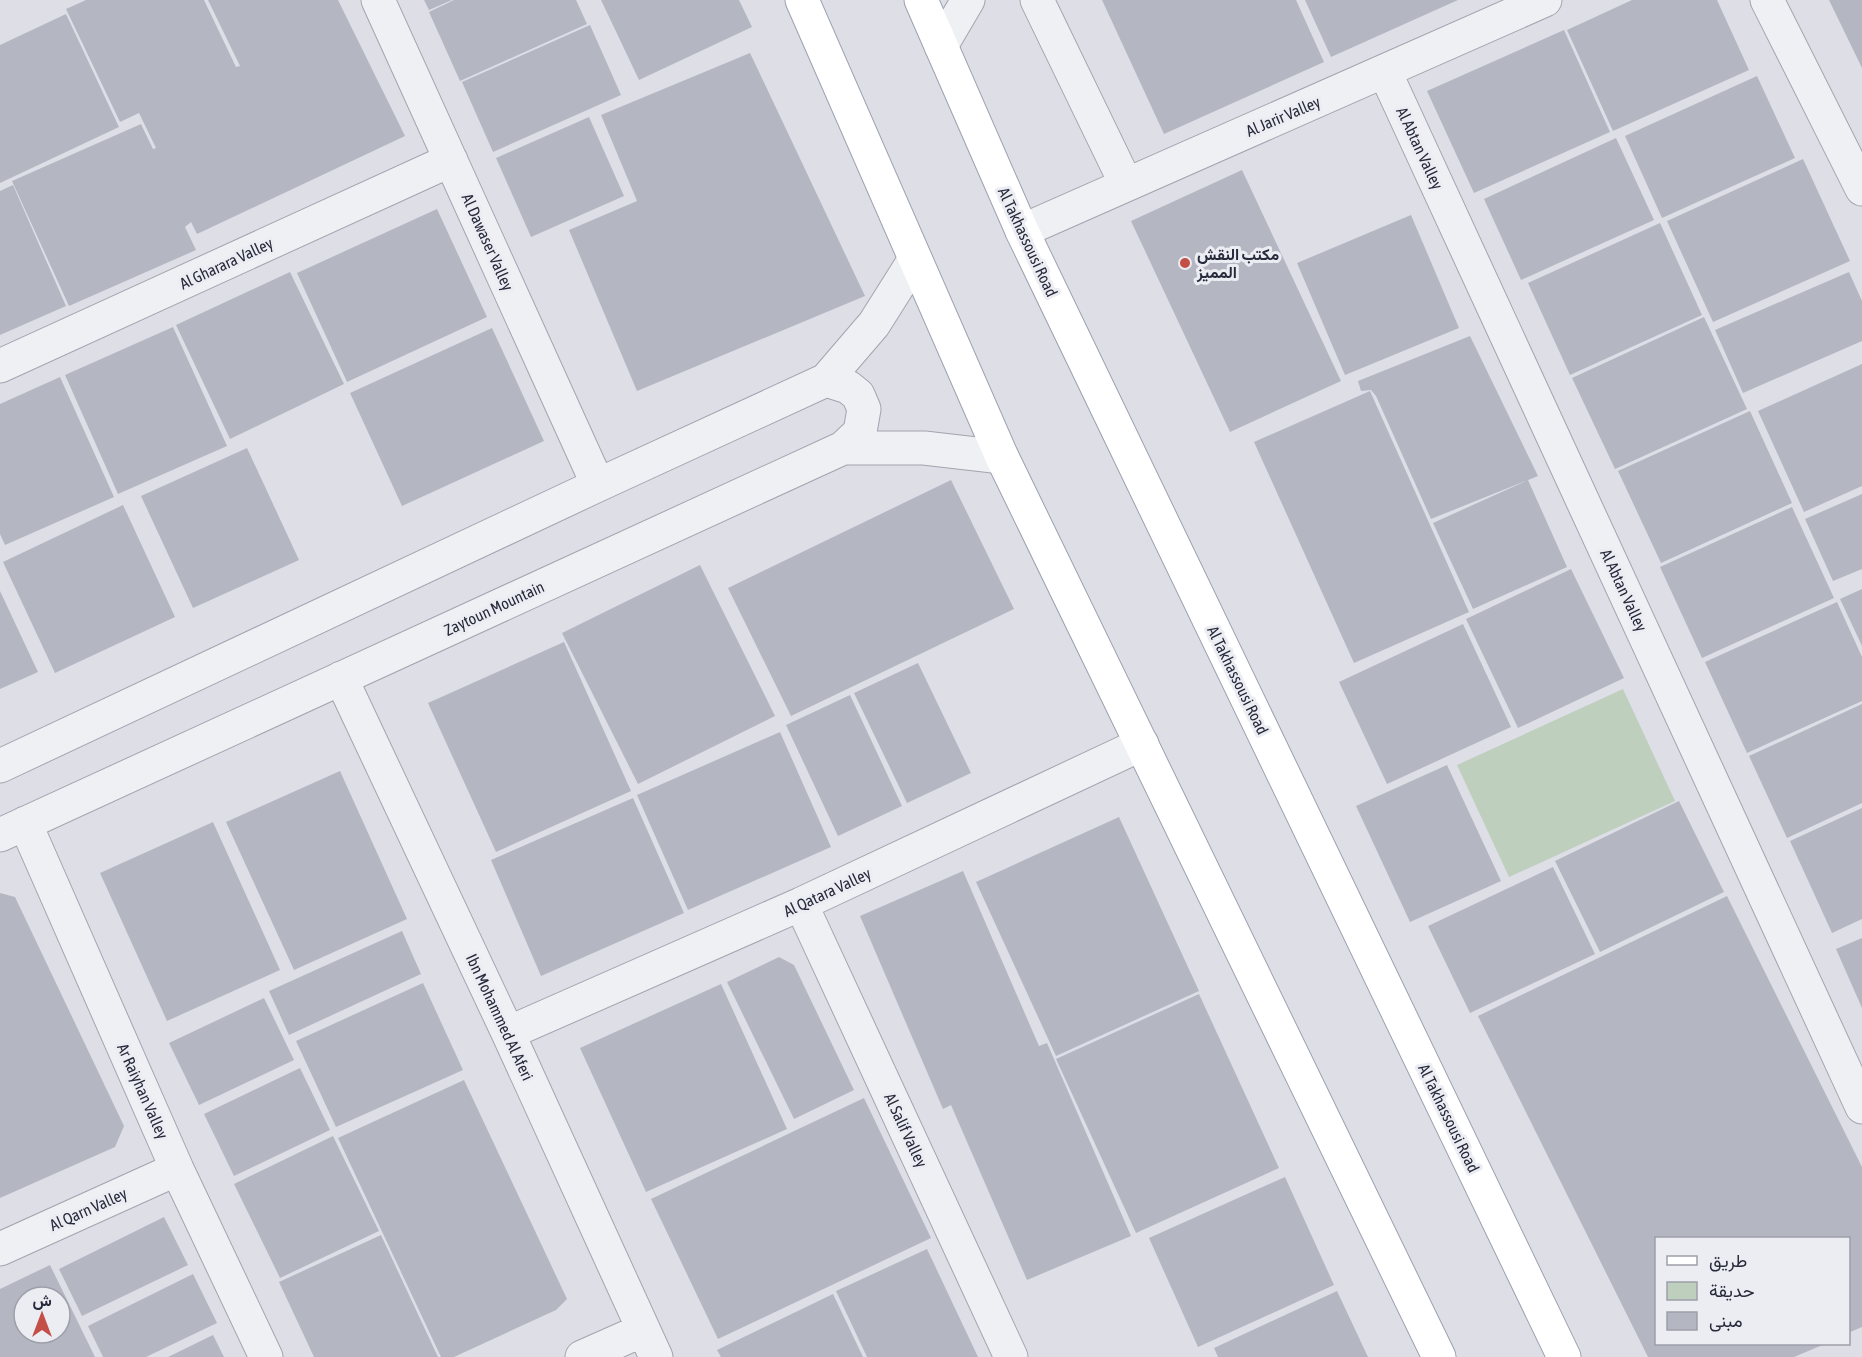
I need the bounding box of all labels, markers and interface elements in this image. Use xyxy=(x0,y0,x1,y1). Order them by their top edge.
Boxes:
street label: Al Jarir Valley xyxy=(1243,92,1324,141)
street label: Al Abtan Valley xyxy=(1392,104,1447,193)
street label: Al Takhassousi Road xyxy=(995,185,1061,299)
street label: Al Dawaser Valley xyxy=(458,191,518,294)
street label: Al Gharara Valley xyxy=(177,233,276,293)
place label: مكتب النقش المميز xyxy=(1196,245,1279,283)
marker: مكتب النقش المميز xyxy=(1178,256,1192,270)
street label: Al Abtan Valley xyxy=(1596,546,1651,635)
street label: Zaytoun Mountain xyxy=(441,577,547,640)
street label: Al Takhassousi Road xyxy=(1204,623,1272,737)
street label: Al Qatara Valley xyxy=(781,864,874,921)
street label: Ibn Mohammed Al Aferi xyxy=(463,951,537,1083)
street label: Ar Raiyhan Valley xyxy=(113,1041,172,1142)
street label: Al Takhassousi Road xyxy=(1415,1061,1483,1175)
street label: Al Salif Valley xyxy=(880,1090,931,1171)
street label: Al Qarn Valley xyxy=(47,1184,130,1235)
legend xyxy=(1655,1237,1850,1345)
text: طريق xyxy=(1709,1250,1747,1272)
text: حديقة xyxy=(1709,1280,1755,1301)
north arrow xyxy=(12,1285,72,1345)
text: ش xyxy=(32,1291,52,1310)
text: مبنى xyxy=(1709,1310,1743,1332)

